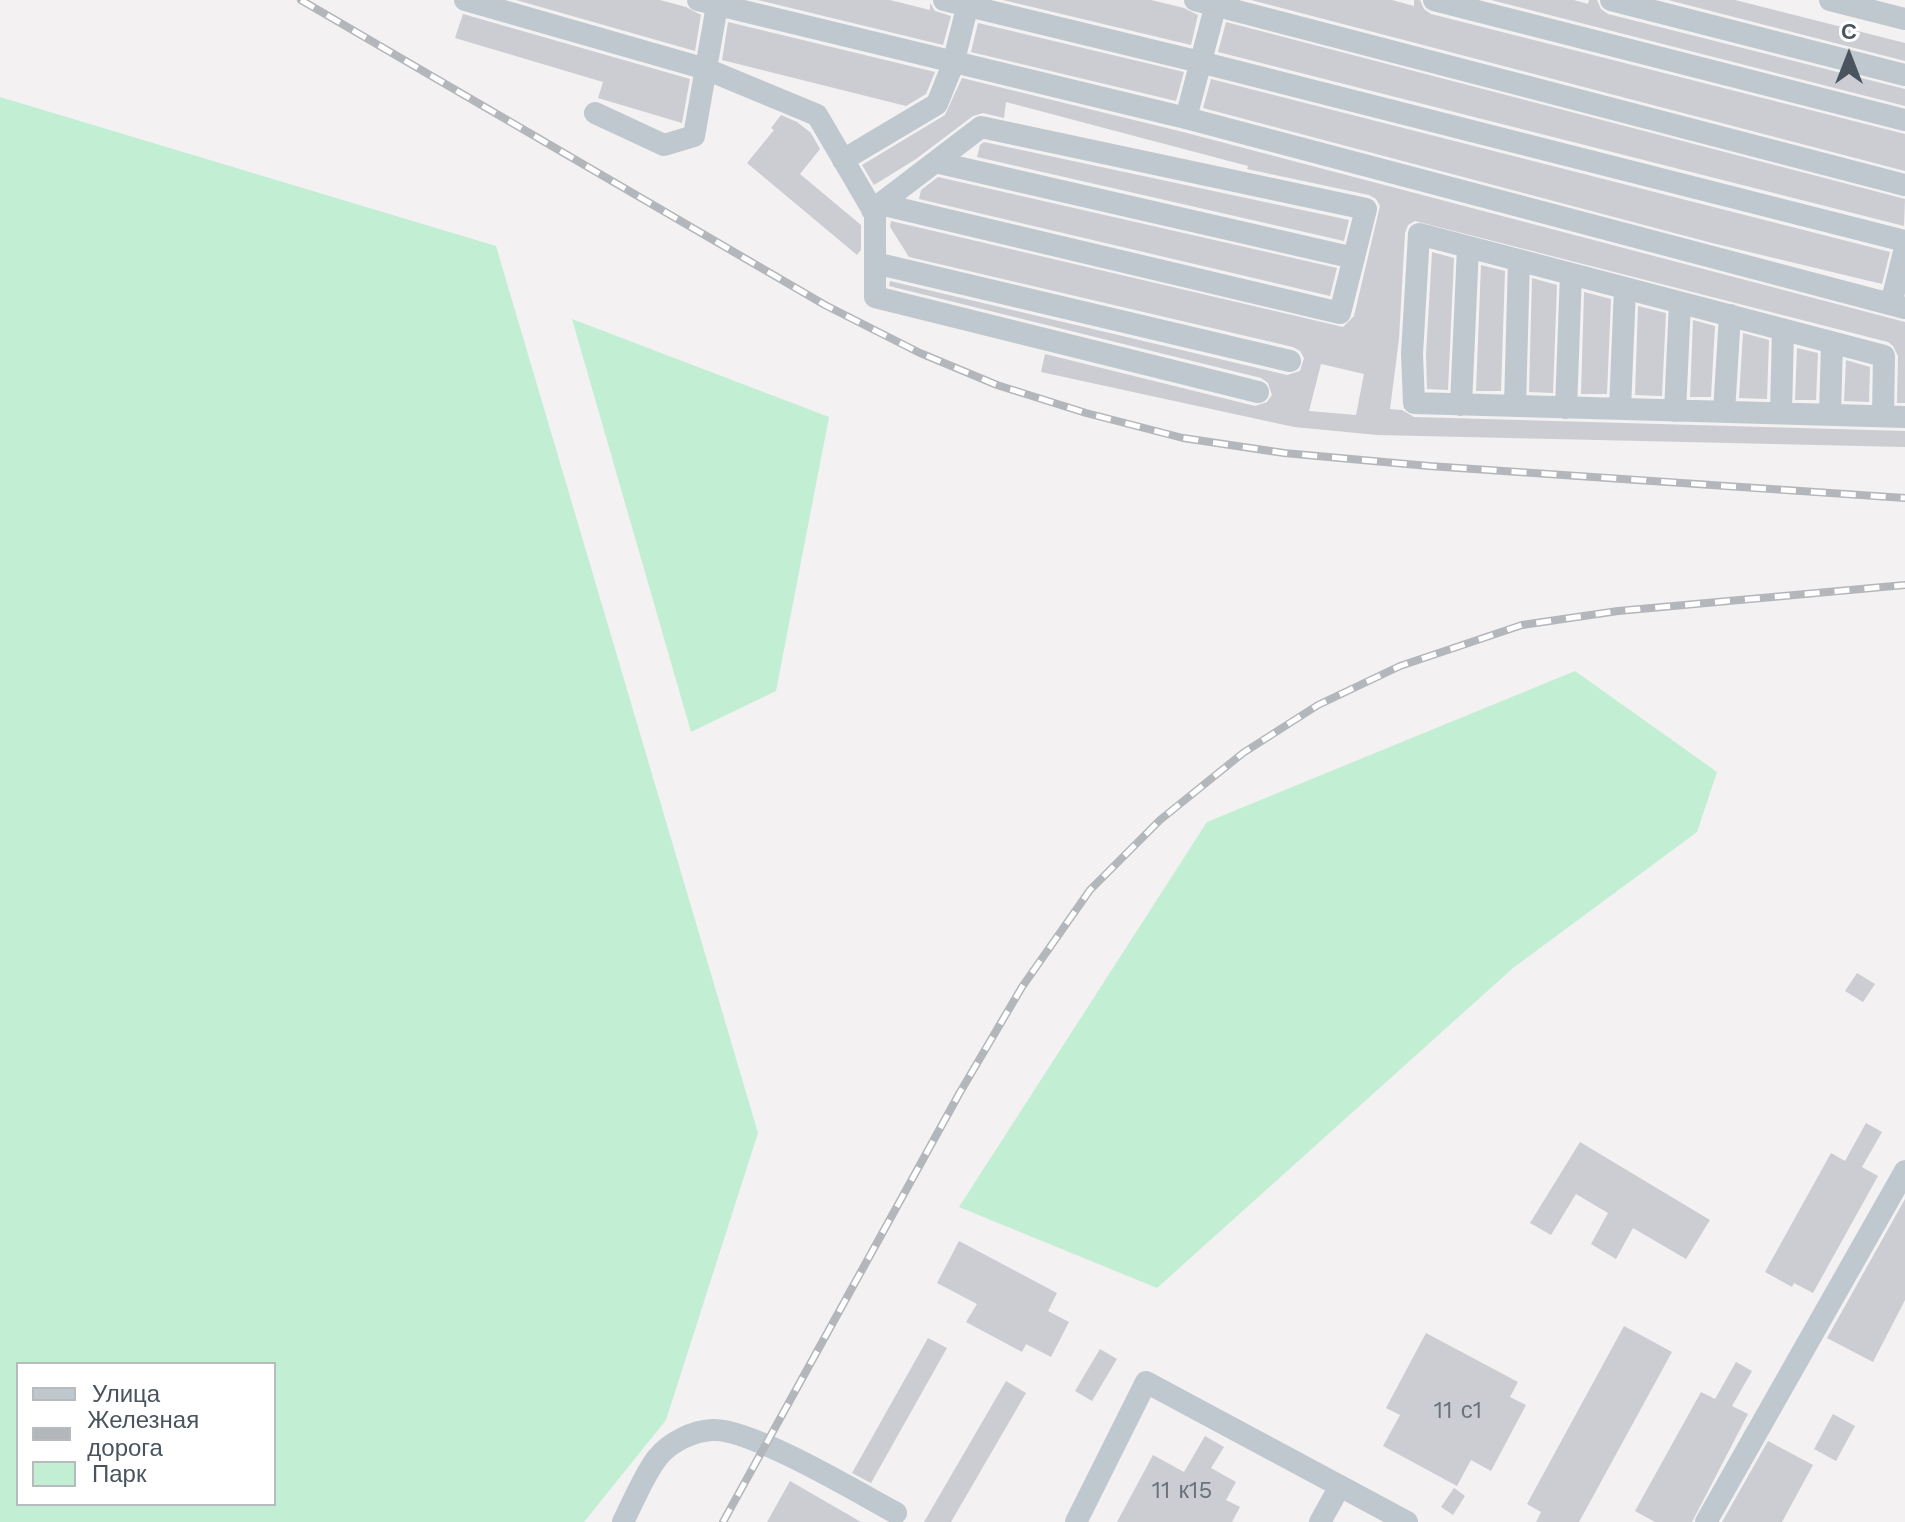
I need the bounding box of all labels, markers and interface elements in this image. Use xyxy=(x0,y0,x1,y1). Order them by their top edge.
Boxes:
north arrow xyxy=(1809,16,1889,96)
text: С xyxy=(1841,19,1857,44)
legend xyxy=(16,1362,276,1506)
text: Улица xyxy=(92,1380,160,1408)
house number: 11 с1 xyxy=(1434,1397,1482,1425)
text: Железная дорога xyxy=(87,1406,199,1462)
text: Парк xyxy=(92,1460,146,1488)
house number: 11 к15 xyxy=(1152,1477,1212,1505)

